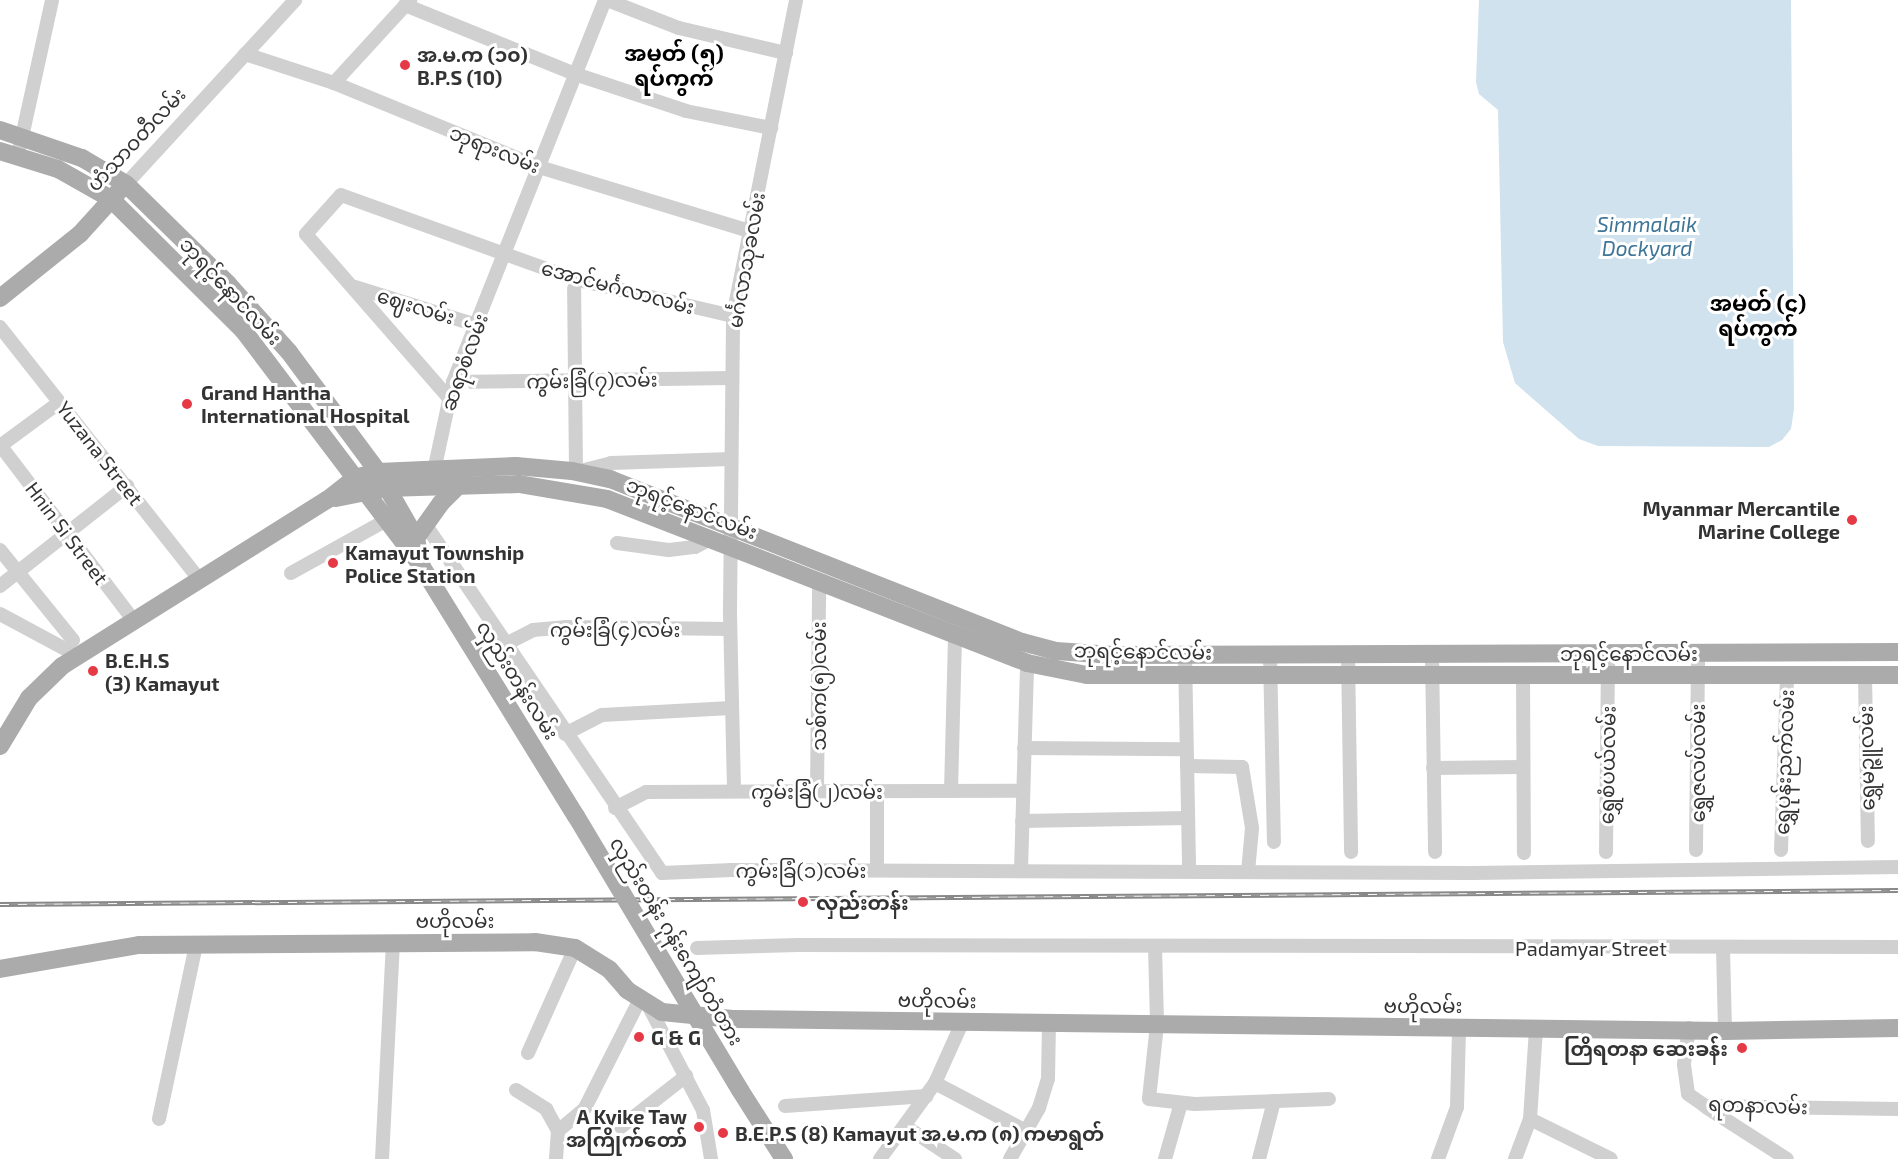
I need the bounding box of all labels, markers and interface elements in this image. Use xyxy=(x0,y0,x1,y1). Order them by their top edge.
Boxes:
district label: အမှတ် (၅) ရပ်ကွက် xyxy=(624,39,724,90)
place label: အ.မ.က (၁၀) B.P.S (10) xyxy=(417,42,528,89)
marker: အ.မ.က (၁၀) B.P.S (10) xyxy=(398,58,412,72)
street label: ဟံသာဝတီလမ်း xyxy=(82,82,190,196)
street label: ဘုရားလမ်း xyxy=(446,120,544,178)
street label: မင်္ဂလာသုခလမ်း xyxy=(722,190,770,330)
water label: Simmalaik Dockyard xyxy=(1597,211,1697,261)
street label: ဘုရင့်နောင်လမ်း xyxy=(175,232,287,350)
street label: အောင်မင်္ဂလာလမ်း xyxy=(539,255,697,319)
street label: ဈေးလမ်း xyxy=(374,283,458,329)
district label: အမှတ် (၄) ရပ်ကွက် xyxy=(1710,289,1806,340)
street label: ဆရာစံလမ်း xyxy=(435,310,493,414)
street label: ကွမ်းခြံ(၇)လမ်း xyxy=(526,367,658,393)
place label: Grand Hantha International Hospital xyxy=(201,380,410,427)
marker: Grand Hantha International Hospital xyxy=(178,395,196,413)
street label: Yuzana Street xyxy=(52,396,148,510)
street label: ဘုရင့်နောင်လမ်း xyxy=(623,472,761,544)
street label: Hnin Si Street xyxy=(21,477,113,589)
place label: Myanmar Mercantile Marine College xyxy=(1642,496,1840,543)
marker: Myanmar Mercantile Marine College xyxy=(1845,513,1859,527)
place label: Kamayut Township Police Station xyxy=(345,540,525,587)
marker: Kamayut Township Police Station xyxy=(326,556,340,570)
street label: လှည်းတန်းလမ်း xyxy=(472,616,564,744)
street label: ကွမ်းခြံ(၄)လမ်း xyxy=(550,617,680,641)
street label: သစ်က(၅)လမ်း xyxy=(806,621,830,751)
street label: ဘုရင့်နောင်လမ်း xyxy=(1074,638,1212,664)
street label: ဘုရင့်နောင်လမ်း xyxy=(1560,641,1698,665)
place label: B.E.H.S (3) Kamayut xyxy=(105,648,219,695)
marker: B.E.H.S (3) Kamayut xyxy=(86,664,100,678)
street label: ရွှေပုန်းညက်လမ်း xyxy=(1769,689,1799,835)
street label: ရွှေဇလပ်လမ်း xyxy=(1685,704,1709,822)
street label: ရွှေစံပယ်လမ်း xyxy=(1594,705,1620,825)
street label: ရွှေမဉ္ဇူလမ်း xyxy=(1853,705,1879,811)
street label: ကွမ်းခြံ(၂)လမ်း xyxy=(751,779,883,803)
street label: လှည်းတန်း ဂုန်းကျော်တံတား xyxy=(605,833,749,1049)
street label: ကွမ်းခြံ(၁)လမ်း xyxy=(736,858,866,882)
place label: လှည်းတန်း xyxy=(816,890,909,914)
marker: လှည်းတန်း xyxy=(794,893,812,911)
street label: ဗဟိုလမ်း xyxy=(416,908,494,932)
street label: Padamyar Street xyxy=(1515,936,1667,960)
street label: ဗဟိုလမ်း xyxy=(897,987,977,1013)
street label: ဗဟိုလမ်း xyxy=(1384,993,1462,1017)
place label: G & G xyxy=(651,1025,701,1049)
marker: G & G xyxy=(632,1030,646,1044)
place label: တြိရတနာ ဆေးခန်း xyxy=(1564,1036,1728,1060)
marker: တြိရတနာ ဆေးခန်း xyxy=(1733,1039,1751,1057)
street label: ရတနာလမ်း xyxy=(1708,1091,1808,1119)
place label: A Kyike Taw အကြိုက်တော် xyxy=(566,1104,687,1151)
marker: A Kyike Taw အကြိုက်တော် xyxy=(692,1120,706,1134)
place label: B.E.P.S (8) Kamayut အ.မ.က (၈) ကမာရွတ် xyxy=(735,1121,1104,1145)
marker: B.E.P.S (8) Kamayut အ.မ.က (၈) ကမာရွတ် xyxy=(716,1126,730,1140)

